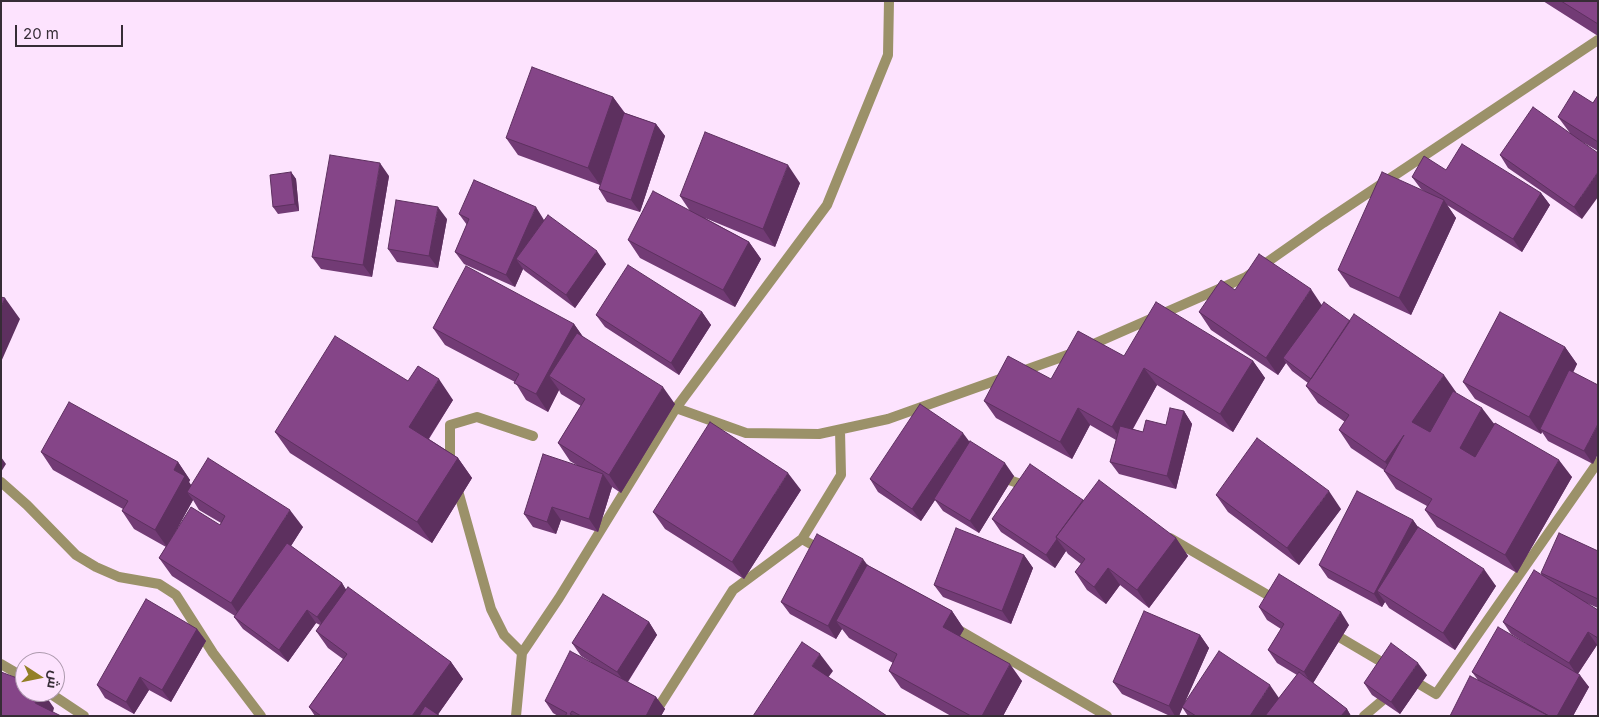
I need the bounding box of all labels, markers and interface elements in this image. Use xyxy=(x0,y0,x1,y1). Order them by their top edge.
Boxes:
scale bar xyxy=(18,15,125,47)
text: 20 m xyxy=(23,24,59,43)
north arrow xyxy=(15,652,65,702)
text: ش xyxy=(44,669,64,690)

